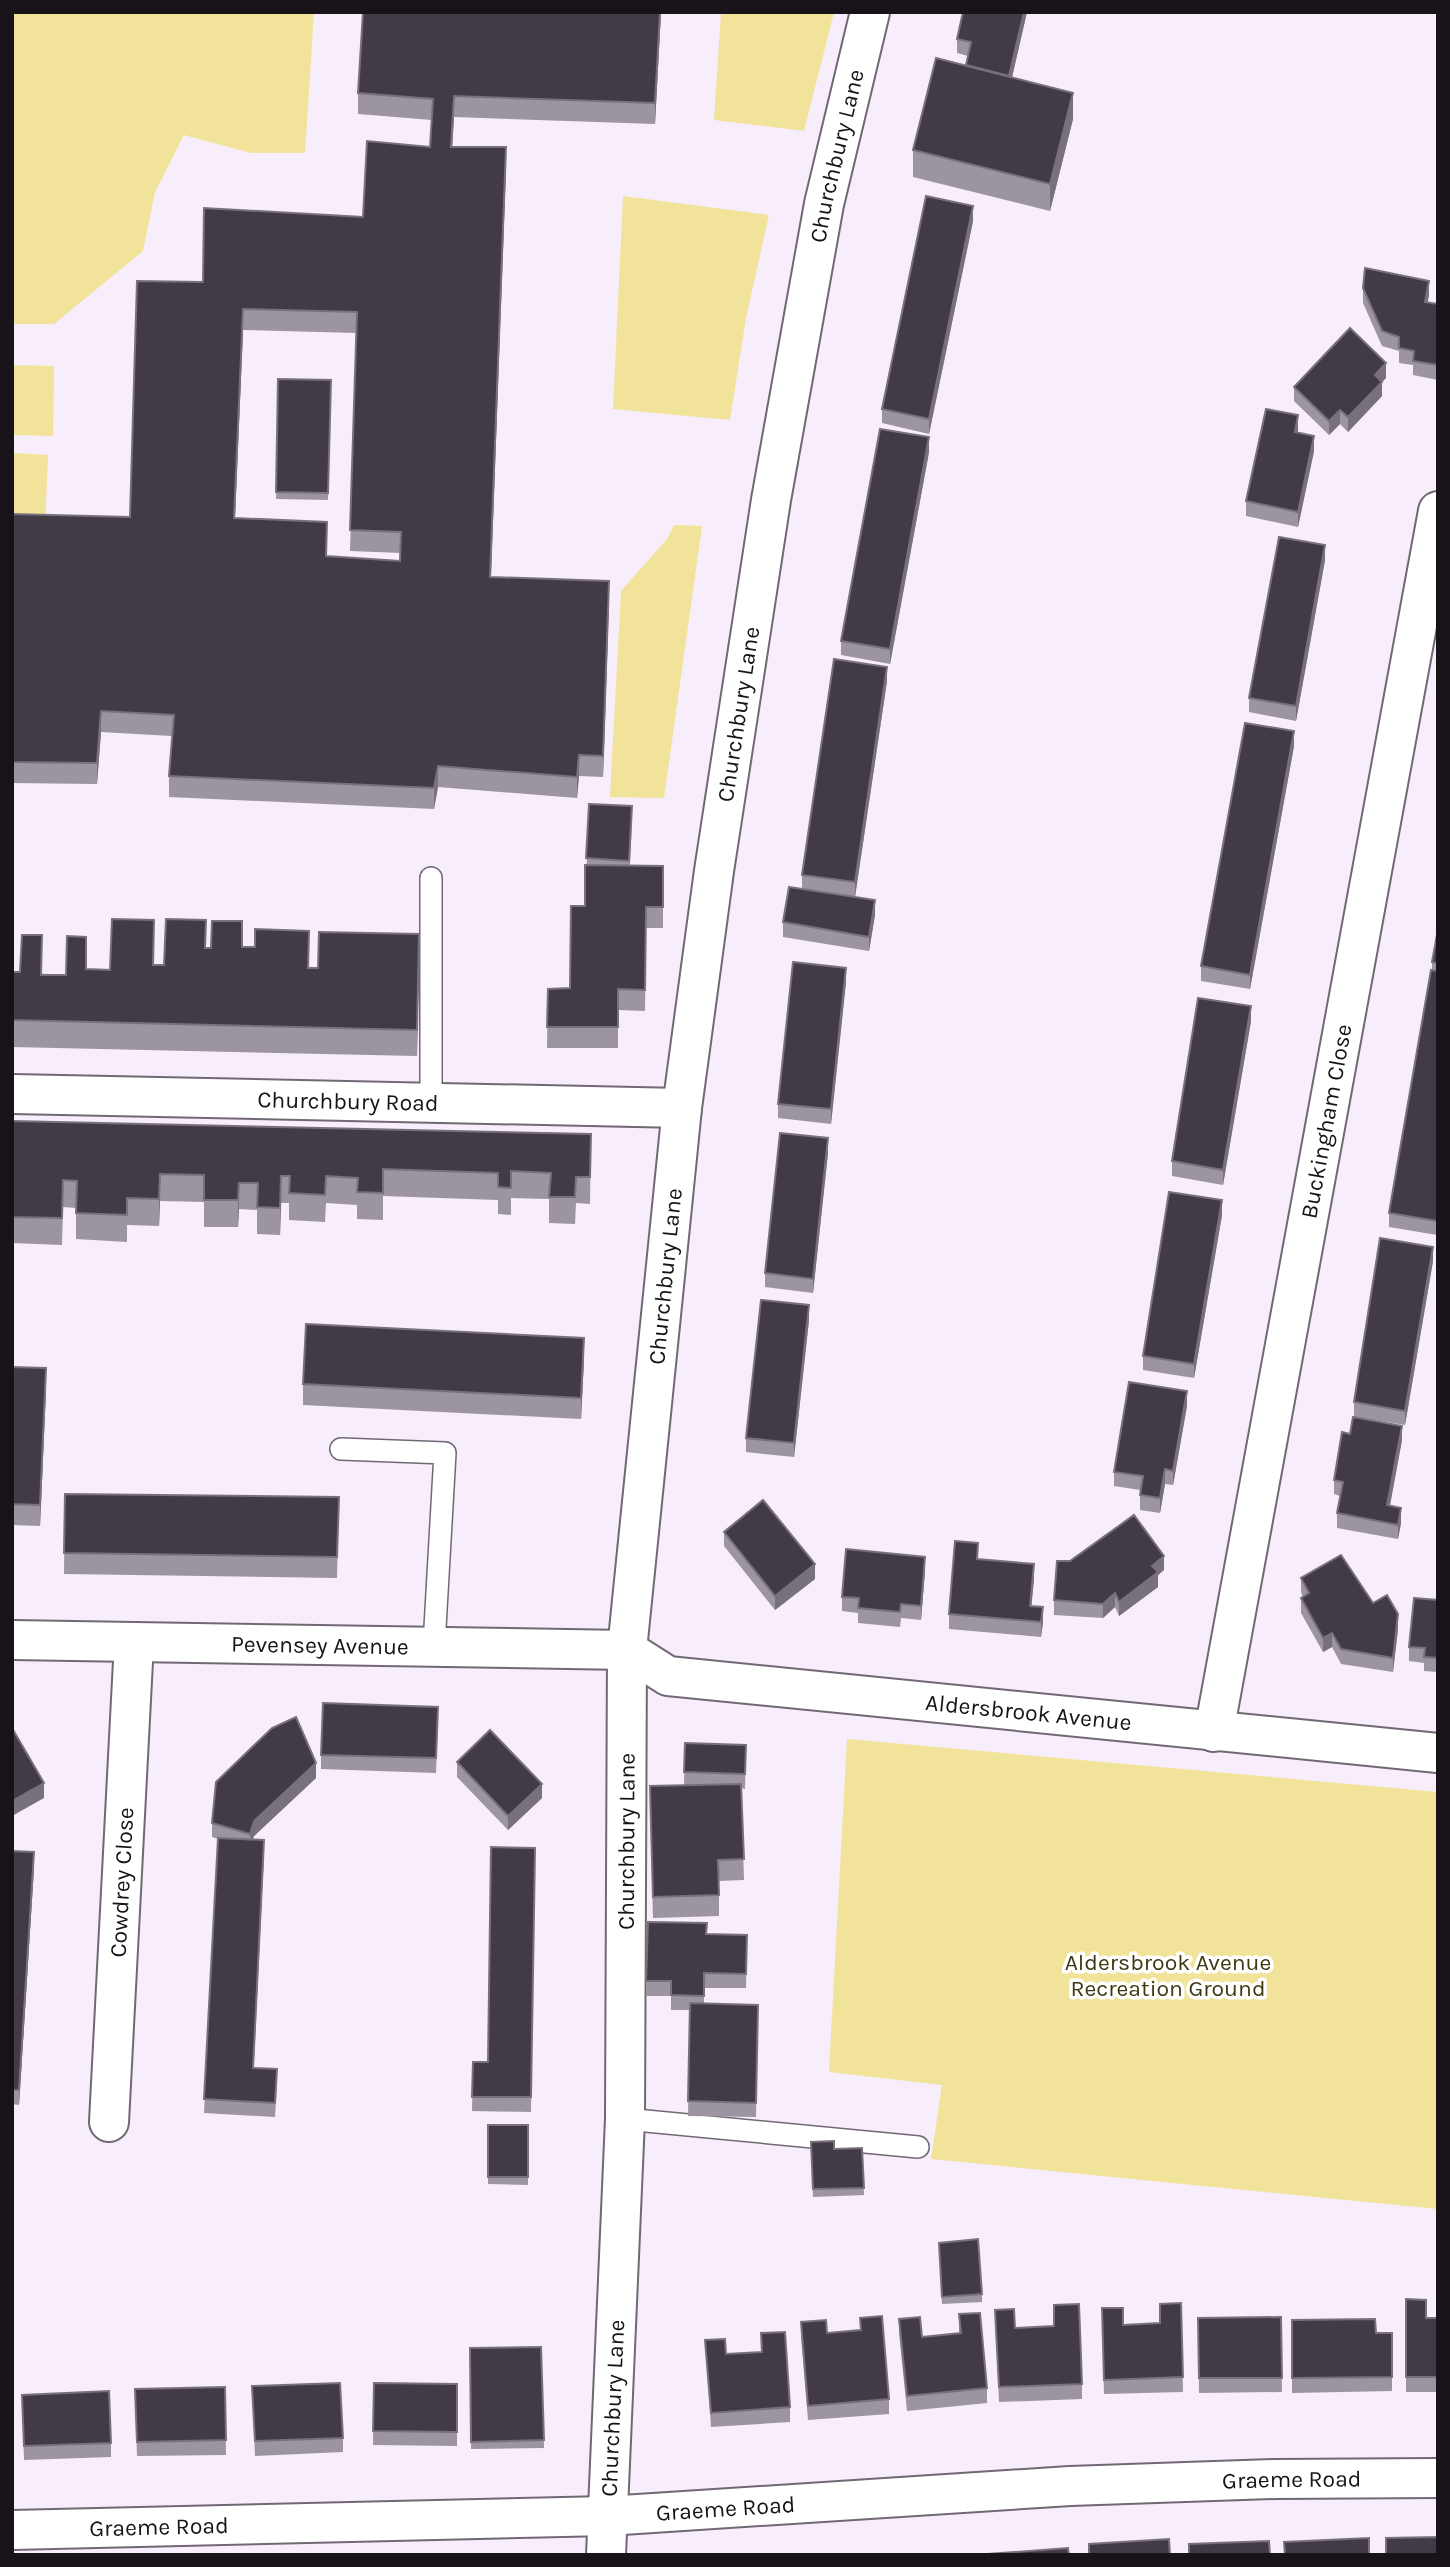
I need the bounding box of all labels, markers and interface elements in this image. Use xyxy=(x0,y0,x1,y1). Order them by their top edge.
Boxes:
street label: Churchbury Lane xyxy=(804,66,869,245)
street label: Churchbury Lane xyxy=(711,625,765,804)
street label: Buckingham Close xyxy=(1295,1022,1357,1221)
street label: Churchbury Road xyxy=(257,1086,439,1116)
street label: Churchbury Lane xyxy=(643,1187,687,1366)
street label: Pevensey Avenue xyxy=(231,1630,409,1660)
street label: Aldersbrook Avenue xyxy=(924,1688,1133,1736)
street label: Churchbury Lane xyxy=(612,1753,640,1930)
street label: Cowdrey Close xyxy=(104,1807,139,1958)
park label: Aldersbrook Avenue Recreation Ground xyxy=(1065,1949,1271,2002)
street label: Churchbury Lane xyxy=(595,2319,630,2497)
street label: Graeme Road xyxy=(1222,2465,1362,2494)
street label: Graeme Road xyxy=(655,2490,796,2526)
street label: Graeme Road xyxy=(89,2511,229,2542)

